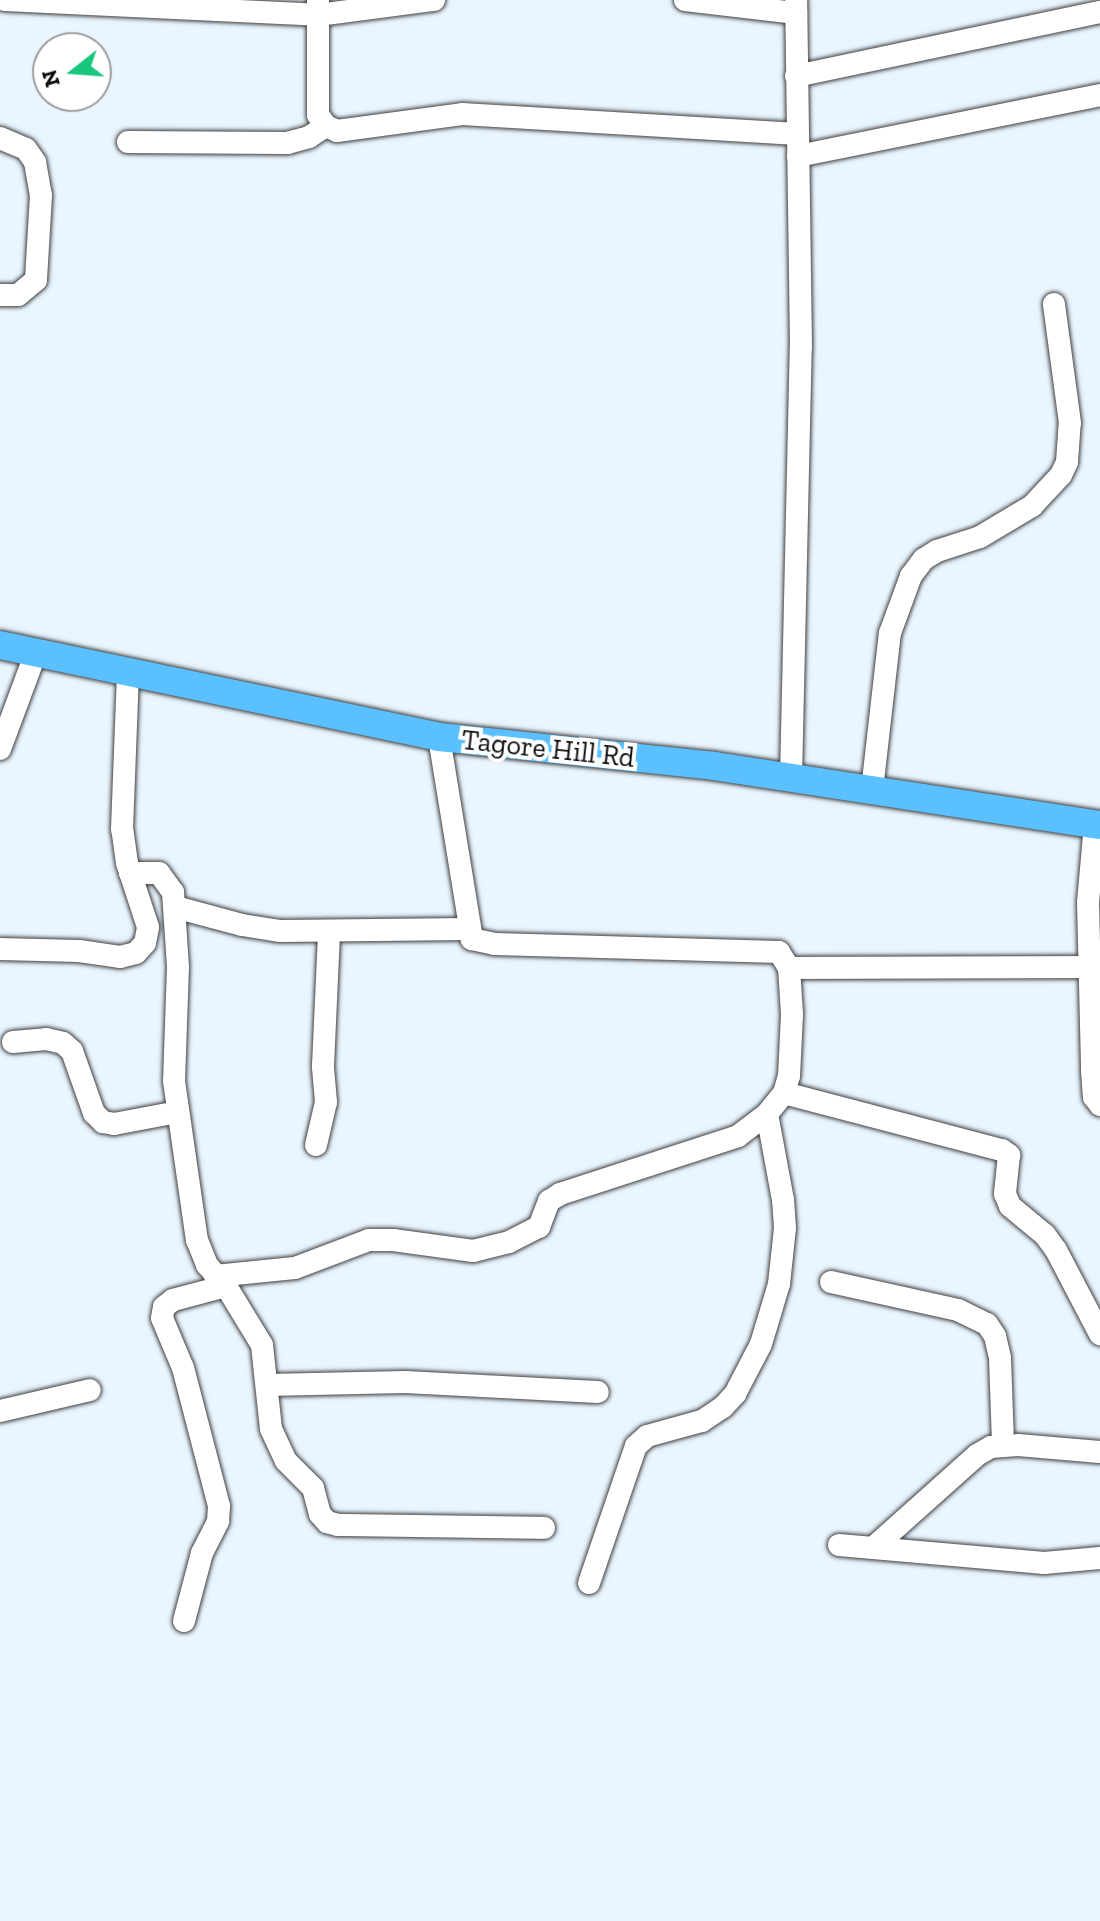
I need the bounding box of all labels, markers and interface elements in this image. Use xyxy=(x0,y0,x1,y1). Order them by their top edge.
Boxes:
north arrow xyxy=(32,32,112,112)
text: N xyxy=(35,67,66,91)
street label: Tagore Hill Rd xyxy=(460,723,636,775)

